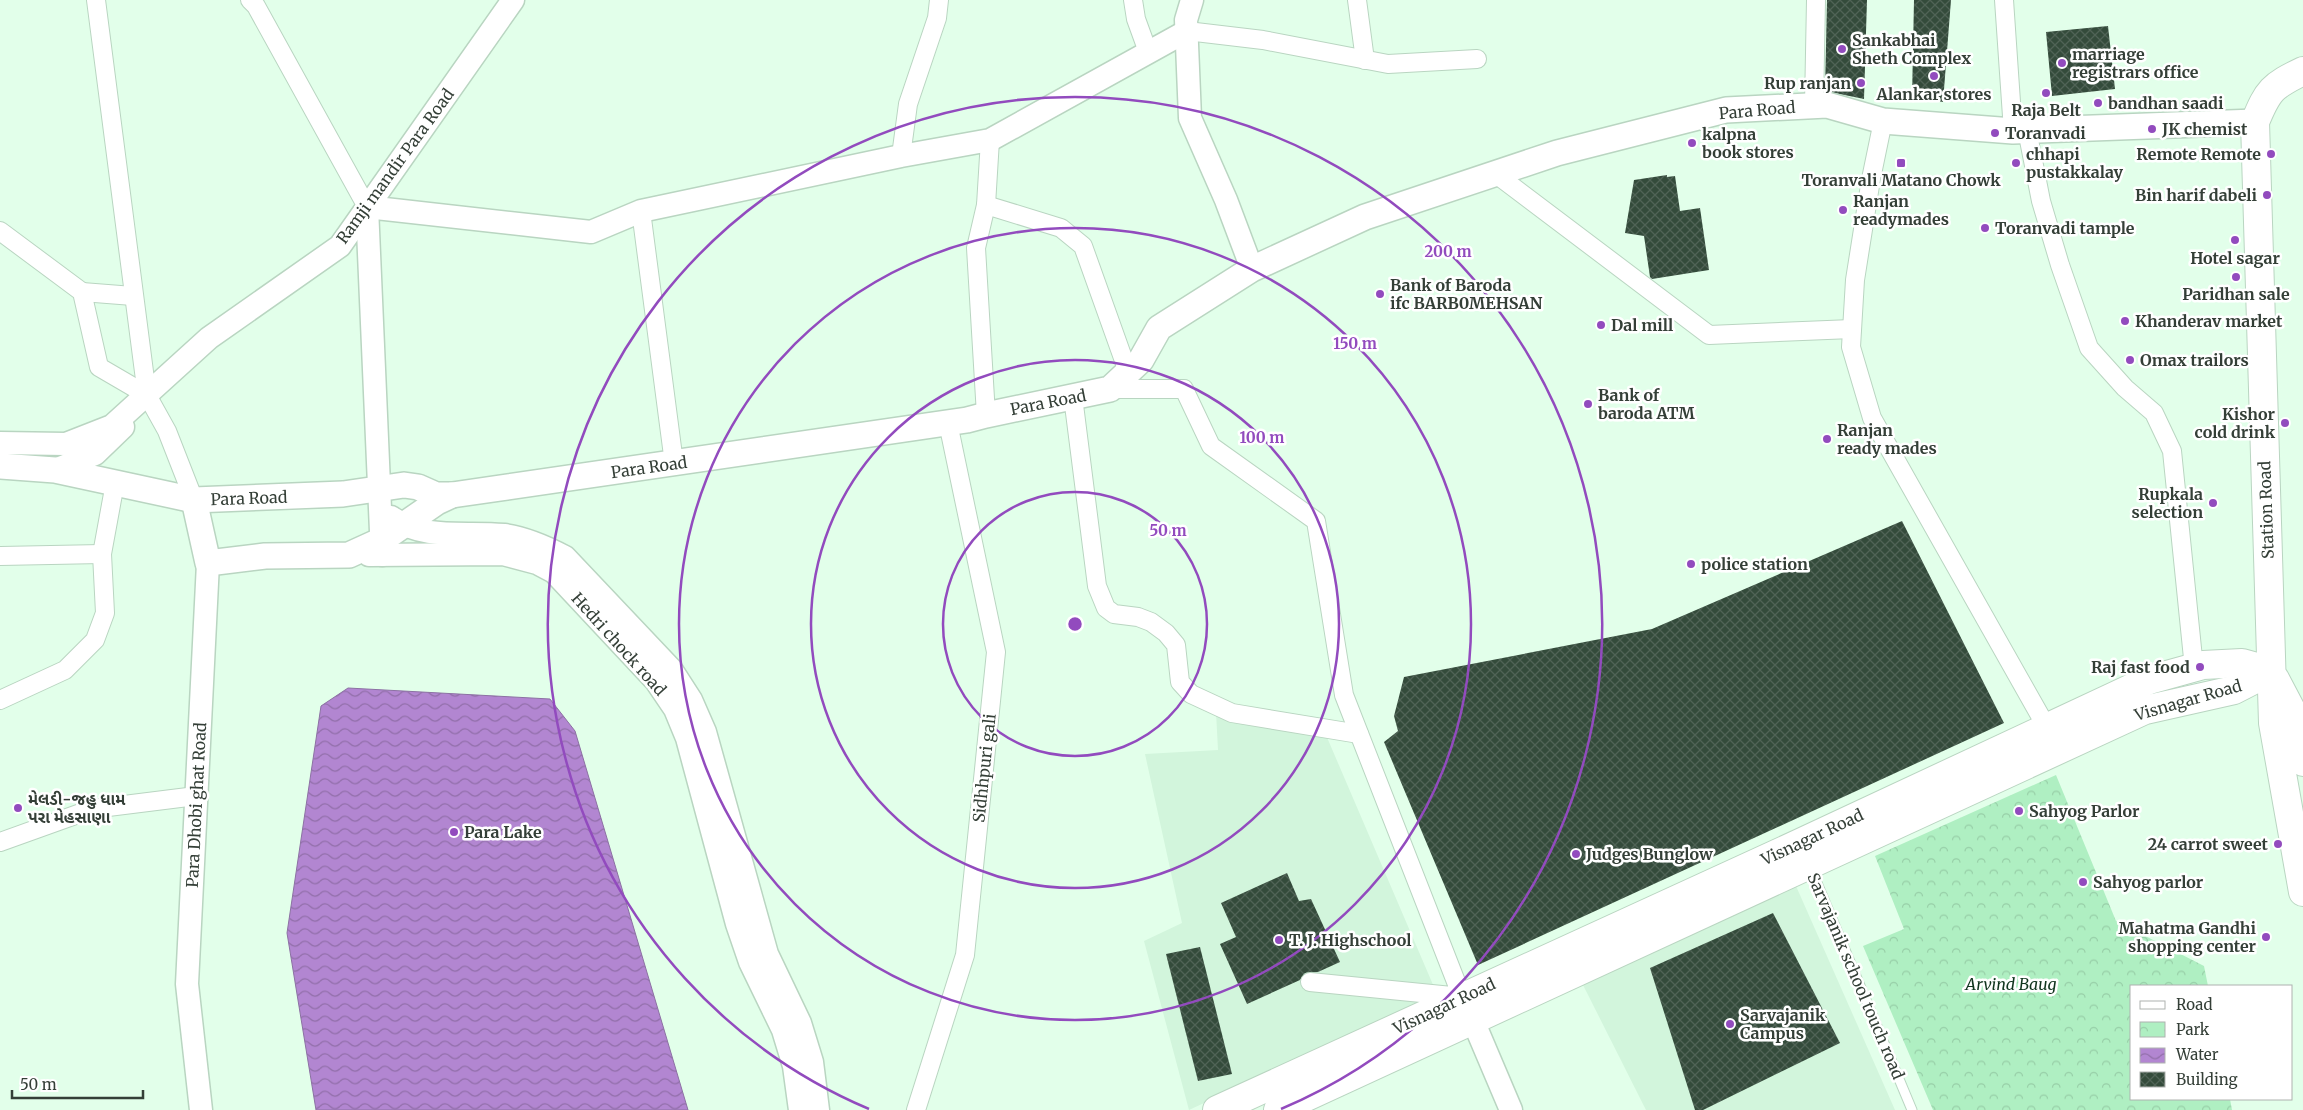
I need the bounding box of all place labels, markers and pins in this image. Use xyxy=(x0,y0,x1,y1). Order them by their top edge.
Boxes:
place label: Sankabhai Sheth Complex xyxy=(1852,30,1971,68)
marker: Sankabhai Sheth Complex xyxy=(1836,43,1848,55)
place label: marriage registrars office xyxy=(2072,44,2199,82)
marker: marriage registrars office xyxy=(2056,57,2068,69)
marker: Alankar stores xyxy=(1928,70,1940,82)
place label: Rup ranjan xyxy=(1764,73,1851,93)
marker: Rup ranjan xyxy=(1855,77,1867,89)
place label: Alankar stores xyxy=(1875,84,1992,104)
marker: Raja Belt xyxy=(2040,87,2052,99)
place label: bandhan saadi xyxy=(2108,93,2224,113)
marker: bandhan saadi xyxy=(2092,97,2104,109)
place label: Raja Belt xyxy=(2011,100,2081,120)
place label: JK chemist xyxy=(2161,119,2248,139)
place label: Toranvadi xyxy=(2005,123,2086,143)
marker: JK chemist xyxy=(2146,123,2158,135)
place label: kalpna book stores xyxy=(1702,124,1794,162)
marker: Toranvadi xyxy=(1989,127,2001,139)
marker: kalpna book stores xyxy=(1686,137,1698,149)
place label: chhapi pustakkalay xyxy=(2026,144,2124,182)
place label: Remote Remote xyxy=(2136,144,2261,164)
marker: Remote Remote xyxy=(2265,148,2277,160)
marker: Toranvali Matano Chowk xyxy=(1895,157,1907,169)
marker: chhapi pustakkalay xyxy=(2010,157,2022,169)
place label: Toranvali Matano Chowk xyxy=(1801,170,2001,190)
place label: Bin harif dabeli xyxy=(2135,185,2258,205)
marker: Bin harif dabeli xyxy=(2261,189,2273,201)
place label: Ranjan readymades xyxy=(1853,191,1949,229)
marker: Ranjan readymades xyxy=(1837,204,1849,216)
place label: Toranvadi tample xyxy=(1995,218,2135,238)
marker: Toranvadi tample xyxy=(1979,222,1991,234)
marker: Hotel sagar xyxy=(2229,234,2241,246)
place label: Hotel sagar xyxy=(2190,248,2280,268)
marker: Paridhan sale xyxy=(2230,271,2242,283)
place label: Bank of Baroda ifc BARB0MEHSAN xyxy=(1390,275,1543,313)
place label: Paridhan sale xyxy=(2182,284,2290,304)
marker: Bank of Baroda ifc BARB0MEHSAN xyxy=(1374,288,1386,300)
place label: Khanderav market xyxy=(2135,311,2283,331)
place label: Dal mill xyxy=(1611,315,1673,335)
marker: Khanderav market xyxy=(2119,315,2131,327)
marker: Dal mill xyxy=(1595,319,1607,331)
place label: Omax trailors xyxy=(2140,350,2249,370)
marker: Omax trailors xyxy=(2124,354,2136,366)
place label: Bank of baroda ATM xyxy=(1598,385,1695,423)
marker: Bank of baroda ATM xyxy=(1582,398,1594,410)
place label: Kishor cold drink xyxy=(2195,404,2276,442)
marker: Kishor cold drink xyxy=(2279,417,2291,429)
place label: Ranjan ready mades xyxy=(1837,420,1937,458)
marker: Ranjan ready mades xyxy=(1821,433,1833,445)
place label: Rupkala selection xyxy=(2132,484,2203,522)
marker: Rupkala selection xyxy=(2207,497,2219,509)
place label: police station xyxy=(1701,554,1808,574)
marker: police station xyxy=(1685,558,1697,570)
centre of rings xyxy=(1066,615,1084,633)
place label: Raj fast food xyxy=(2091,657,2190,677)
marker: Raj fast food xyxy=(2194,661,2206,673)
place label: મેલડી-જહુ ધામ પરા મેહસાણા xyxy=(28,789,126,827)
place label: Sahyog Parlor xyxy=(2029,801,2140,821)
marker: મેલડી-જહુ ધામ પરા મેહસાણા xyxy=(12,802,24,814)
marker: Sahyog Parlor xyxy=(2013,805,2025,817)
place label: Para Lake xyxy=(464,822,542,842)
marker: Para Lake xyxy=(448,826,460,838)
place label: 24 carrot sweet xyxy=(2148,834,2269,854)
marker: 24 carrot sweet xyxy=(2272,838,2284,850)
place label: Judges Bunglow xyxy=(1585,844,1713,864)
marker: Judges Bunglow xyxy=(1570,848,1582,860)
place label: Sahyog parlor xyxy=(2093,872,2204,892)
marker: Sahyog parlor xyxy=(2077,876,2089,888)
place label: Mahatma Gandhi shopping center xyxy=(2119,918,2257,956)
place label: T. J. Highschool xyxy=(1289,930,1411,950)
marker: Mahatma Gandhi shopping center xyxy=(2260,931,2272,943)
marker: T. J. Highschool xyxy=(1273,934,1285,946)
place label: Sarvajanik Campus xyxy=(1740,1005,1826,1043)
marker: Sarvajanik Campus xyxy=(1724,1018,1736,1030)

